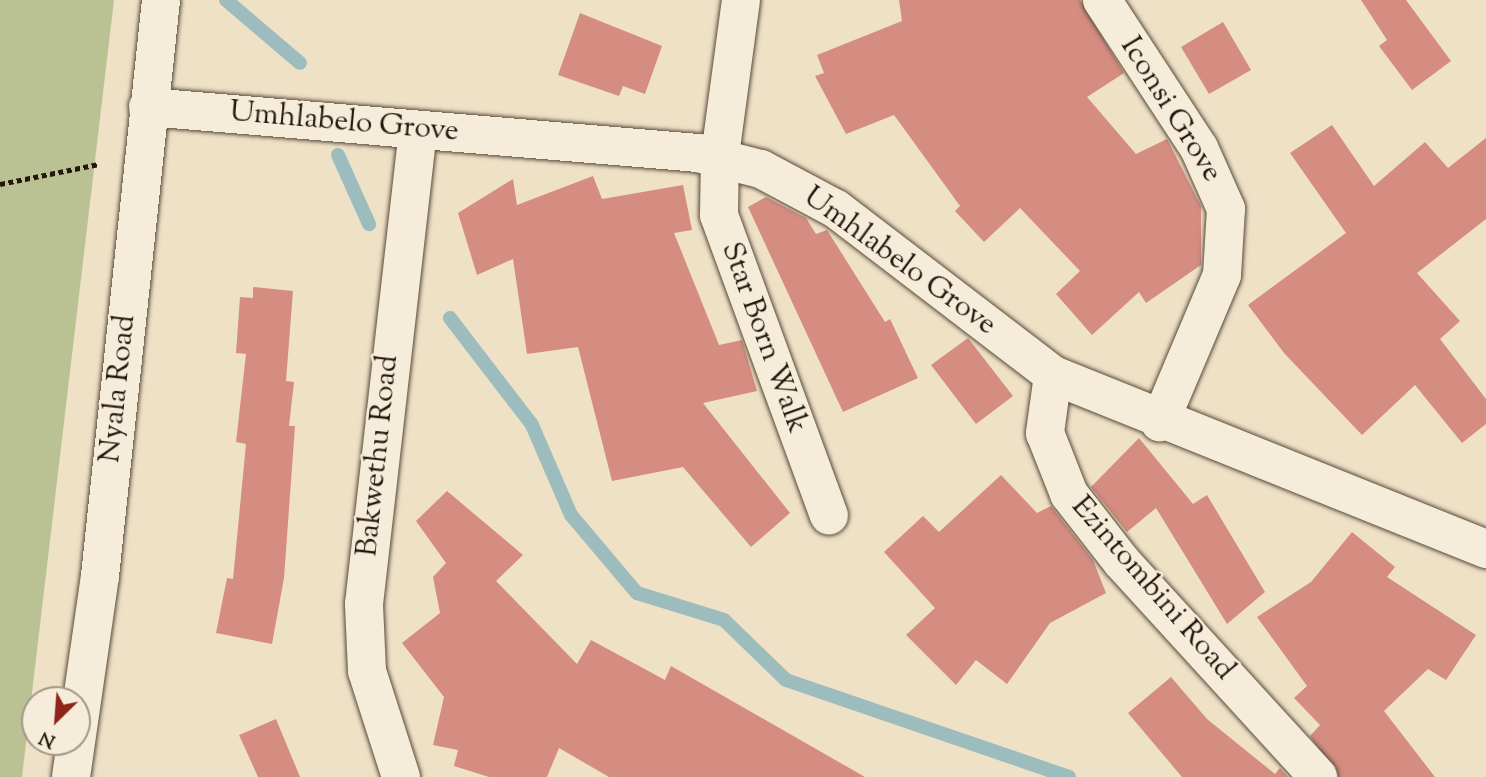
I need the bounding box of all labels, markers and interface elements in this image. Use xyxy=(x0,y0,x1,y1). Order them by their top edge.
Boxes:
street label: Iconsi Grove xyxy=(1111,31,1229,189)
street label: Umhlabelo Grove xyxy=(228,95,460,151)
street label: Umhlabelo Grove xyxy=(795,180,1003,344)
street label: Star Born Walk xyxy=(712,238,814,438)
street label: Nyala Road xyxy=(93,313,145,465)
street label: Bakwethu Road xyxy=(351,353,407,559)
street label: Ezintombini Road xyxy=(1062,490,1242,688)
north arrow xyxy=(21,686,91,756)
text: N xyxy=(35,723,60,754)

